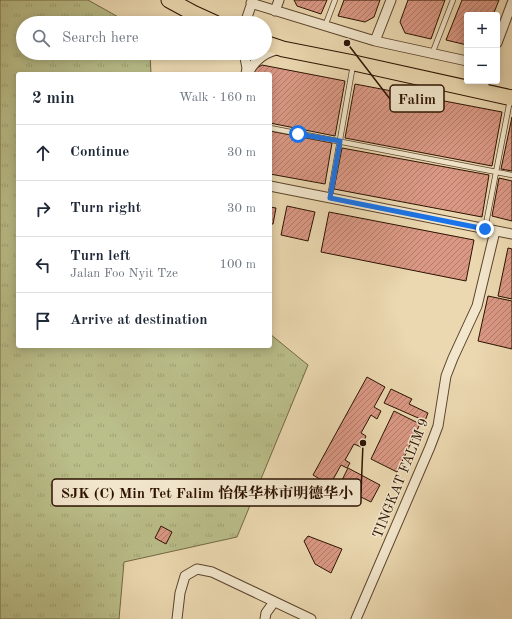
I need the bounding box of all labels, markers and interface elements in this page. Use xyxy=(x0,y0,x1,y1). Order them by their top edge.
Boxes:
map controls xyxy=(464,12,500,84)
button: + xyxy=(464,12,500,48)
search box xyxy=(16,16,272,60)
icon: search xyxy=(30,27,52,49)
text: Search here xyxy=(62,31,139,46)
button: − xyxy=(464,48,500,84)
callout: Falim xyxy=(390,85,444,112)
text: 2 min xyxy=(32,90,75,107)
text: Walk · 160 m xyxy=(179,91,256,104)
text: Falim xyxy=(398,93,436,108)
route start xyxy=(289,125,307,143)
icon: ahead xyxy=(32,142,54,164)
text: Continue xyxy=(70,145,129,160)
text: 30 m xyxy=(227,146,256,159)
icon: right xyxy=(32,198,54,220)
text: Turn right xyxy=(70,201,141,216)
text: 30 m xyxy=(227,202,256,215)
route end xyxy=(476,220,494,238)
text: Turn left xyxy=(70,249,130,264)
icon: left xyxy=(32,254,54,276)
text: 100 m xyxy=(219,258,256,271)
text: Jalan Foo Nyit Tze xyxy=(70,267,178,280)
icon: arrive xyxy=(32,310,54,332)
text: Arrive at destination xyxy=(70,313,208,328)
street label: TINGKAT FALIM 9 xyxy=(370,416,431,540)
callout: SJK (C) Min Tet Falim 怡保华林市明德华小 xyxy=(52,479,361,506)
text: SJK (C) Min Tet Falim 怡保华林市明德华小 xyxy=(61,484,353,502)

